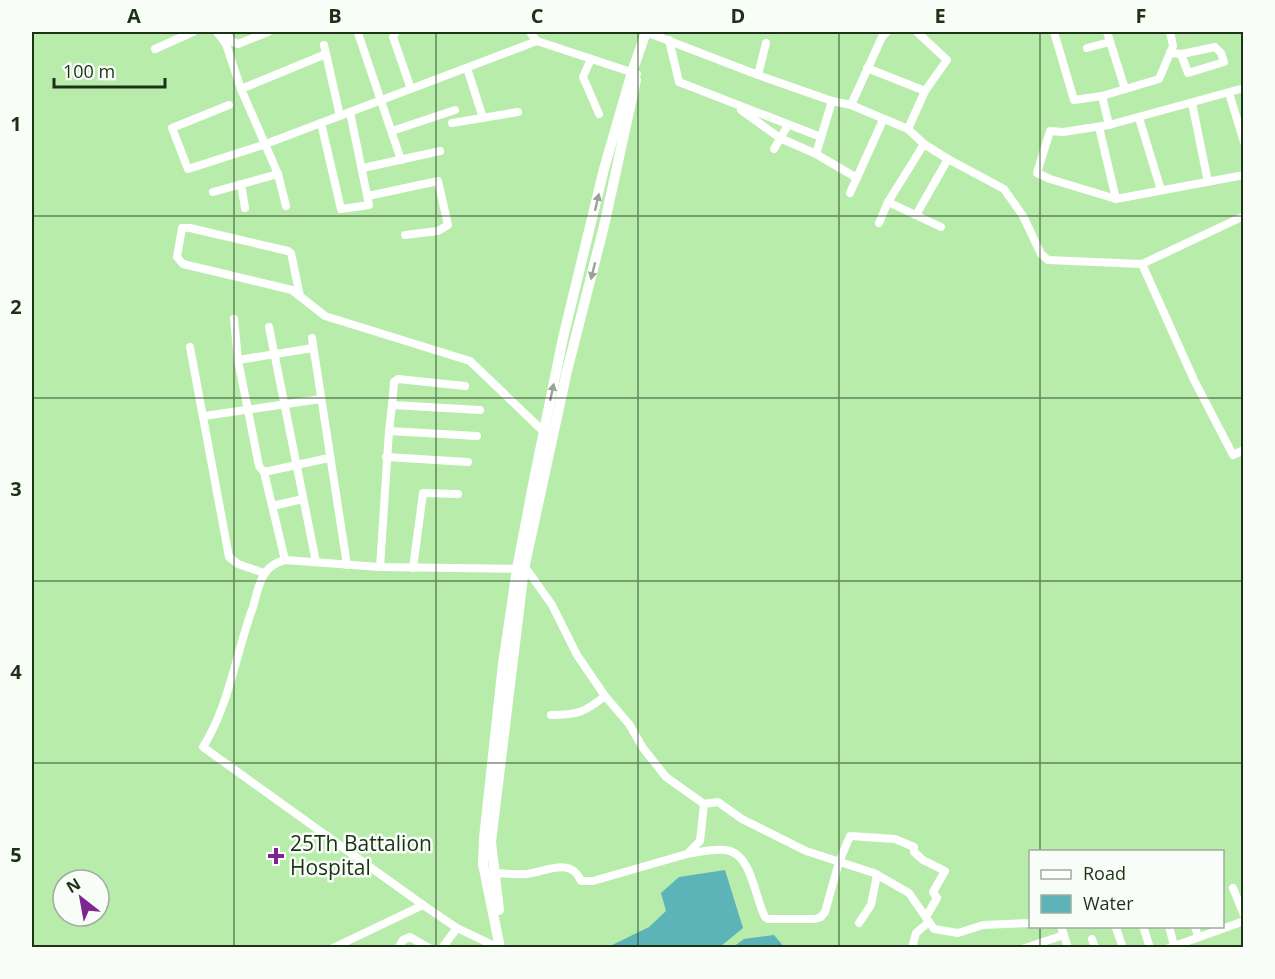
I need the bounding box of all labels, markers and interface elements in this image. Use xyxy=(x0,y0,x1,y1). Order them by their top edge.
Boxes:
text: A xyxy=(127,2,141,29)
text: B xyxy=(328,2,342,29)
text: C xyxy=(531,2,544,29)
text: D xyxy=(731,2,745,29)
text: E xyxy=(934,2,946,29)
text: F xyxy=(1136,2,1146,29)
scale bar xyxy=(54,51,165,89)
text: 100 m xyxy=(63,59,115,83)
text: 1 xyxy=(10,110,22,137)
one-way arrow xyxy=(592,193,602,212)
one-way arrow xyxy=(587,262,597,280)
text: 2 xyxy=(10,293,22,320)
one-way arrow xyxy=(548,382,557,401)
text: 3 xyxy=(10,475,22,502)
text: 4 xyxy=(10,658,22,685)
place label: 25Th Battalion Hospital xyxy=(290,829,432,881)
text: 5 xyxy=(10,841,22,868)
marker: 25Th Battalion Hospital xyxy=(267,847,285,865)
legend xyxy=(1029,850,1224,928)
text: Road xyxy=(1083,861,1126,885)
north arrow xyxy=(51,868,111,928)
text: N xyxy=(62,872,85,898)
text: Water xyxy=(1083,891,1134,915)

